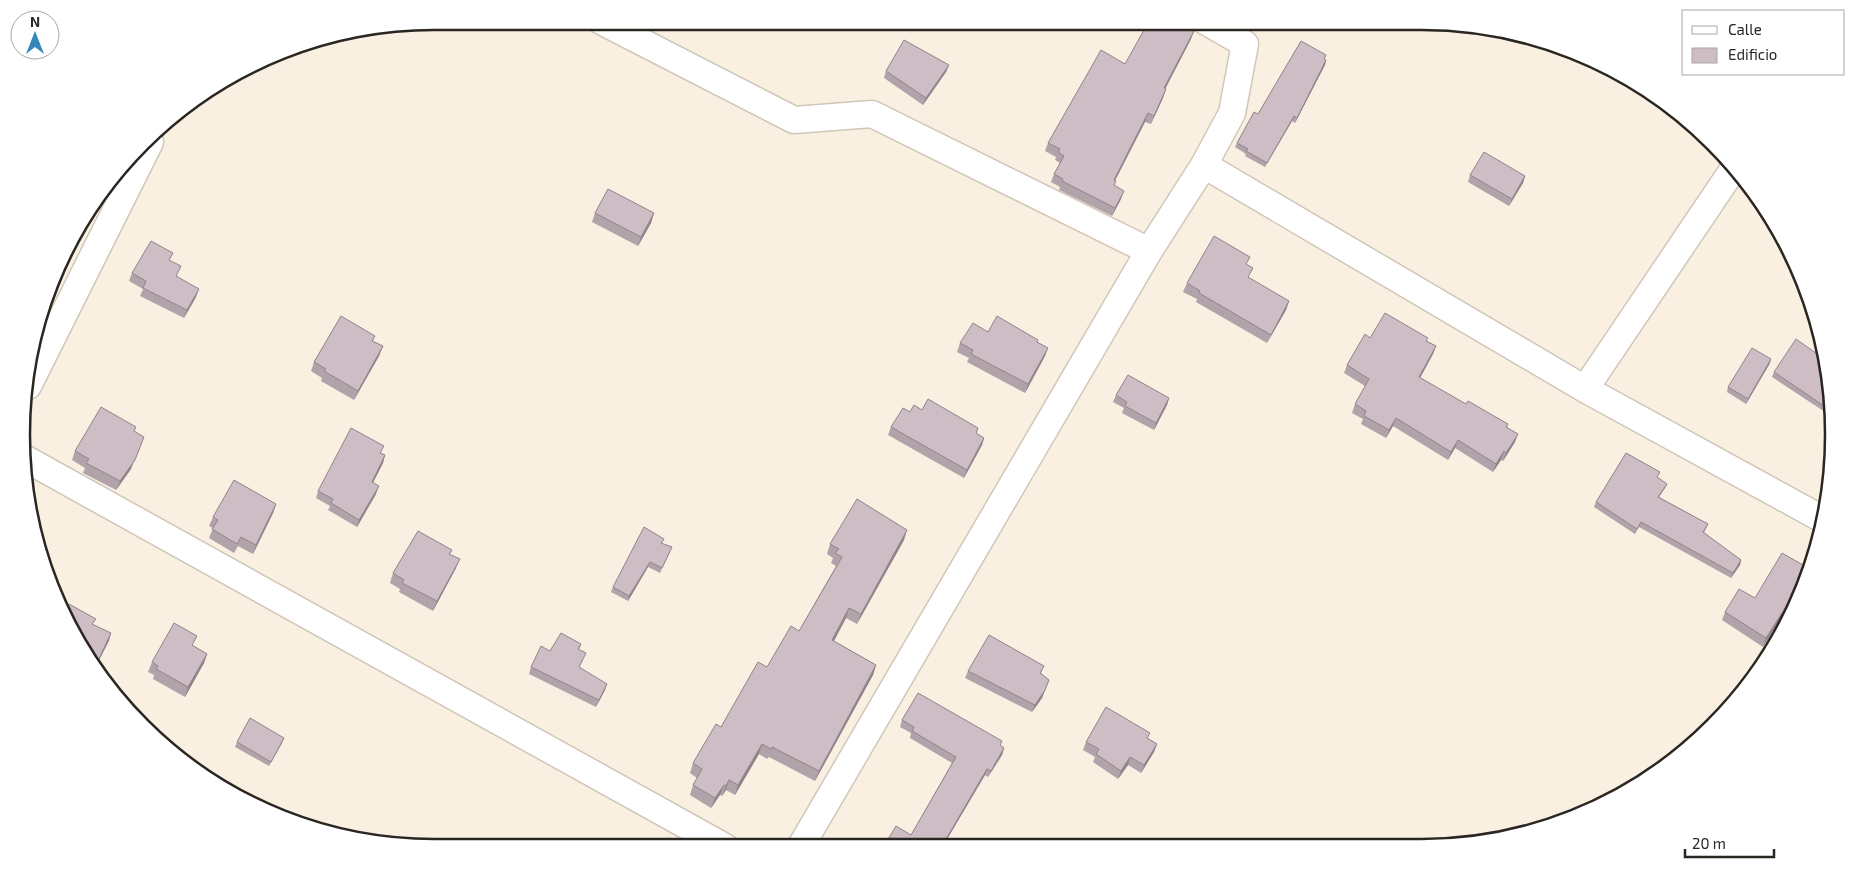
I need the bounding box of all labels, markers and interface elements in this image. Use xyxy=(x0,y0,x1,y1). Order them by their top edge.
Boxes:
north arrow xyxy=(10,10,60,60)
legend xyxy=(1682,10,1845,75)
text: N xyxy=(30,13,40,30)
text: Calle xyxy=(1728,20,1762,38)
text: Edificio xyxy=(1728,45,1777,63)
scale bar xyxy=(1685,826,1774,858)
text: 20 m xyxy=(1692,834,1726,852)

